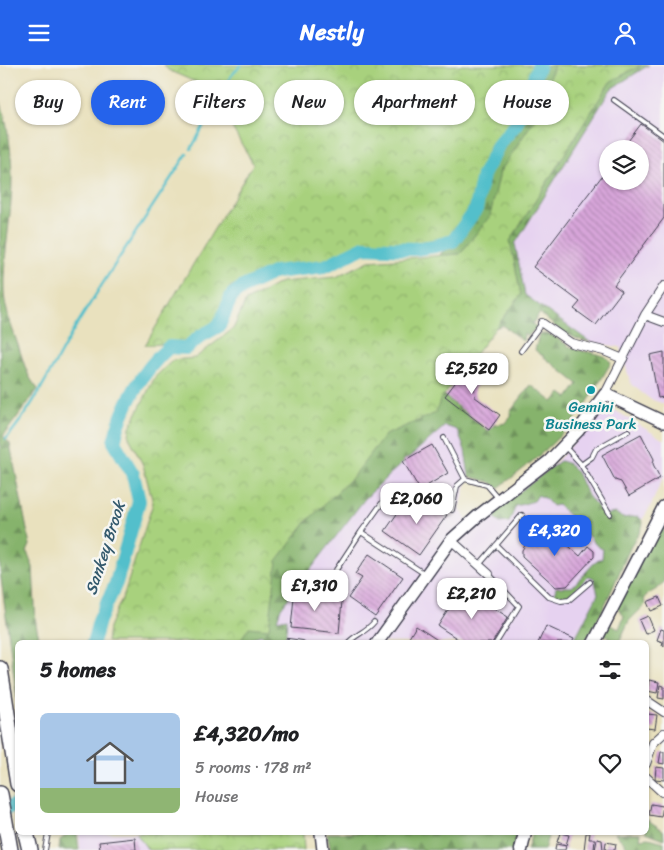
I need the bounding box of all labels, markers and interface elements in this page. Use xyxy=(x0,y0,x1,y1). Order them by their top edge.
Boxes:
text: Nestly xyxy=(300,13,364,52)
icon: menu xyxy=(25,19,53,47)
icon: person xyxy=(611,19,639,47)
chip: Buy xyxy=(15,80,81,125)
chip: Rent xyxy=(91,80,165,125)
chip: Filters xyxy=(175,80,264,125)
chip: New xyxy=(274,80,344,125)
chip: Apartment xyxy=(354,80,475,125)
chip: House xyxy=(485,80,569,125)
map controls xyxy=(599,140,649,190)
button: layers xyxy=(599,140,649,190)
pin: £2,520 xyxy=(431,353,513,395)
text: £2,520 xyxy=(446,354,498,383)
marker: Gemini Business Park xyxy=(585,384,597,396)
place label: Gemini Business Park xyxy=(545,394,637,437)
pin: £2,060 xyxy=(376,483,458,525)
text: £2,060 xyxy=(391,484,443,513)
water label: Sankey Brook xyxy=(76,495,135,599)
pin: £4,320 xyxy=(514,515,596,557)
text: £4,320 xyxy=(530,516,580,545)
pin: £1,310 xyxy=(274,569,356,612)
text: £1,310 xyxy=(292,571,338,600)
pin: £2,210 xyxy=(431,577,513,620)
text: £2,210 xyxy=(448,579,496,608)
text: 5 homes xyxy=(40,651,116,689)
icon: filters xyxy=(596,656,624,684)
text: £4,320/mo xyxy=(195,715,299,753)
icon: home xyxy=(80,733,140,793)
icon: heart xyxy=(596,749,624,777)
text: 5 rooms · 178 m² xyxy=(195,753,312,782)
text: House xyxy=(195,782,238,811)

